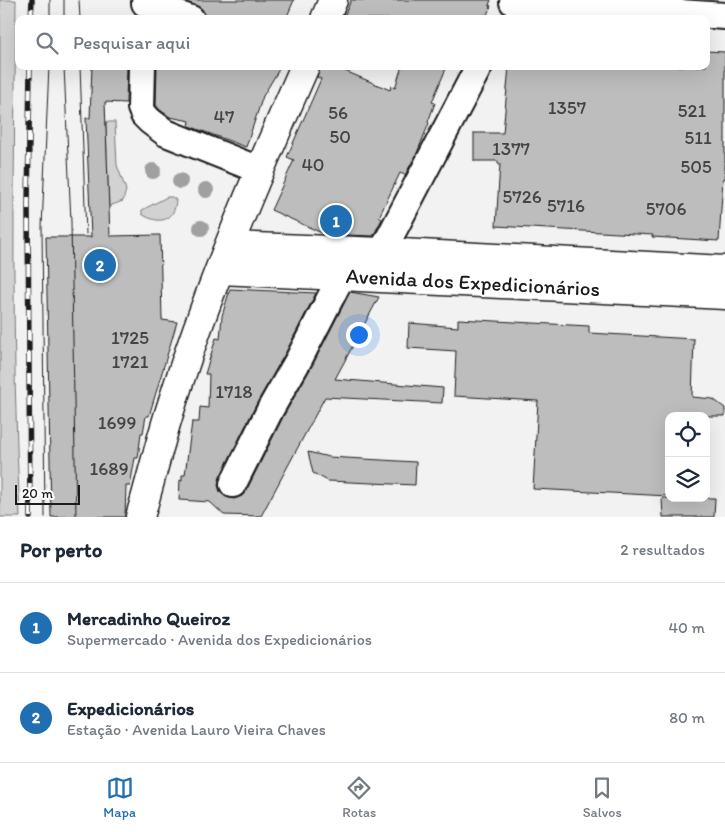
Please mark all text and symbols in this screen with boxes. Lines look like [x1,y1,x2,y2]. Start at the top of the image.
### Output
search box [15,15,710,70]
icon: search [33,29,61,57]
text: Pesquisar aqui [73,31,190,54]
house number: 1357 [548,96,586,119]
house number: 521 [678,99,707,122]
house number: 56 [328,101,348,124]
house number: 47 [214,105,234,128]
house number: 50 [329,125,351,148]
house number: 511 [684,126,712,149]
house number: 1377 [492,137,530,160]
house number: 40 [301,153,325,176]
house number: 505 [680,155,712,178]
house number: 5726 [502,185,542,208]
house number: 5716 [547,194,585,217]
house number: 5706 [645,197,687,220]
pin: 1 [320,202,352,240]
pin: 2 [84,246,116,284]
street label: Avenida dos Expedicionários [345,263,601,301]
your location [346,322,372,348]
house number: 1725 [111,326,149,349]
house number: 1721 [111,350,149,373]
house number: 1718 [215,380,253,403]
house number: 1699 [98,411,136,434]
map controls [665,412,710,502]
button: locate [665,412,710,457]
house number: 1689 [89,457,129,480]
button: layers [665,457,710,502]
scale bar [15,482,80,505]
text: 20 m [22,485,53,502]
text: Por perto [20,537,102,562]
text: 2 resultados [620,540,705,559]
text: Mercadinho Queiroz [67,607,230,630]
text: 1 [32,618,40,637]
text: 40 m [668,618,705,637]
text: Supermercado · Avenida dos Expedicionários [67,630,372,649]
text: Expedicionários [67,697,194,720]
text: 2 [32,708,40,727]
text: 80 m [669,708,705,727]
text: Estação · Avenida Lauro Vieira Chaves [67,720,326,739]
tab: Mapa [103,774,136,821]
tab: Rotas [342,774,376,821]
tab: Salvos [583,774,622,821]

